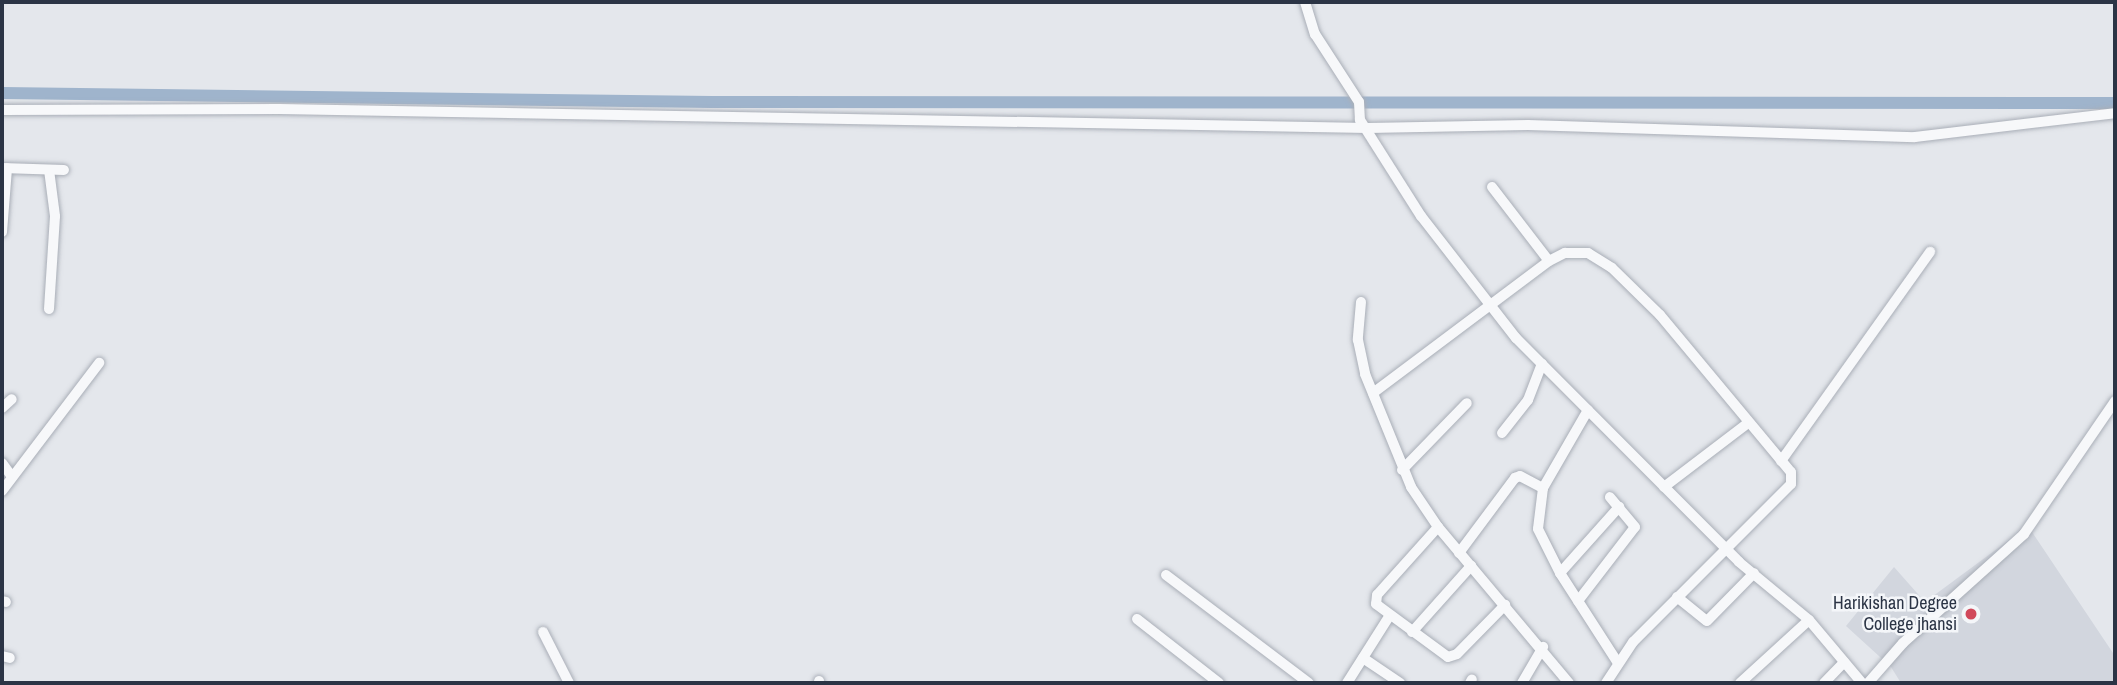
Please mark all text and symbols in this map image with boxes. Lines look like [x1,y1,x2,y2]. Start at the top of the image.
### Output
place label: Harikishan Degree College jhansi [1833,593,1957,636]
marker: Harikishan Degree College jhansi [1963,606,1979,622]

